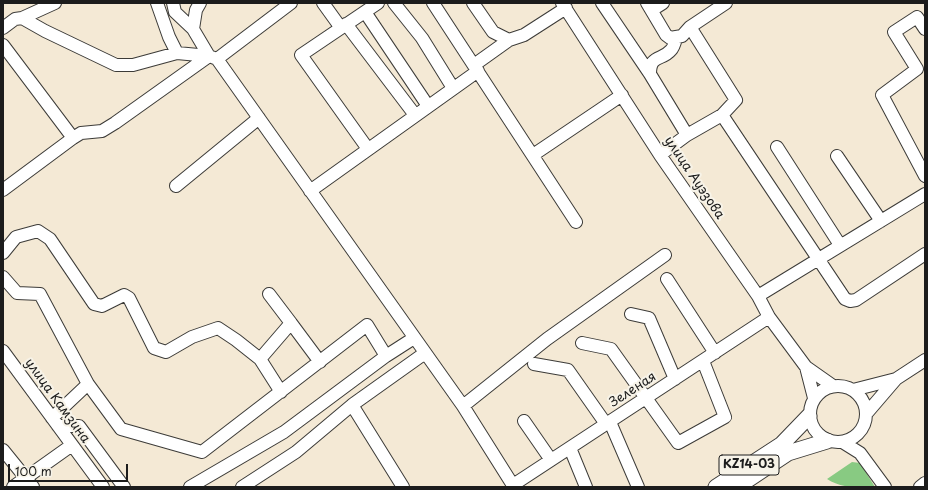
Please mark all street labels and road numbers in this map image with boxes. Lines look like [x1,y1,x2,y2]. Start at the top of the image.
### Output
street label: улица Ауэзова [661,134,727,222]
street label: улица Камзина [21,356,93,446]
street label: Зеленая [607,369,659,411]
road number: KZ14-03 [719,455,779,475]

